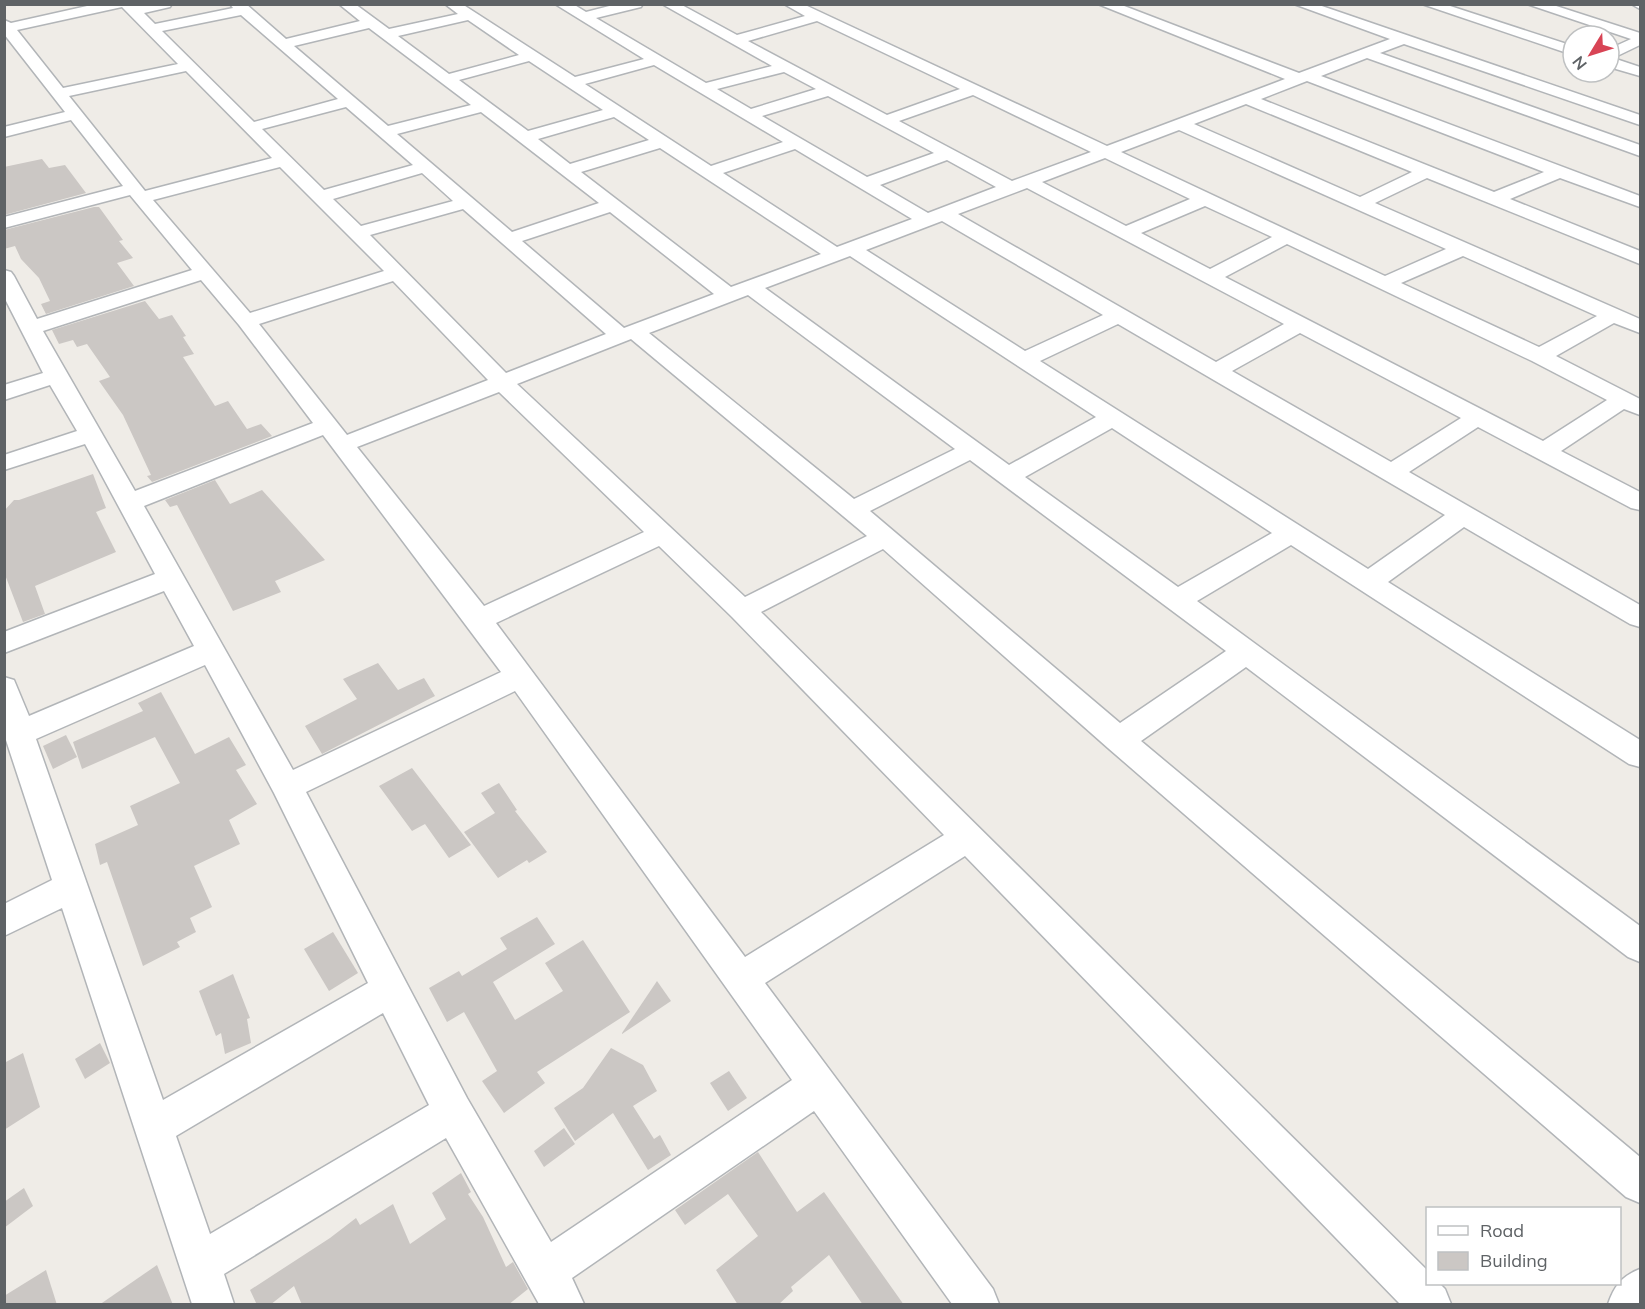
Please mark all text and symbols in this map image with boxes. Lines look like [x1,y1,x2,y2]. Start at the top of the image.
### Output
north arrow [1561,24,1621,84]
text: N [1568,52,1591,74]
legend [1426,1207,1621,1285]
text: Road [1480,1219,1524,1242]
text: Building [1480,1249,1548,1272]

